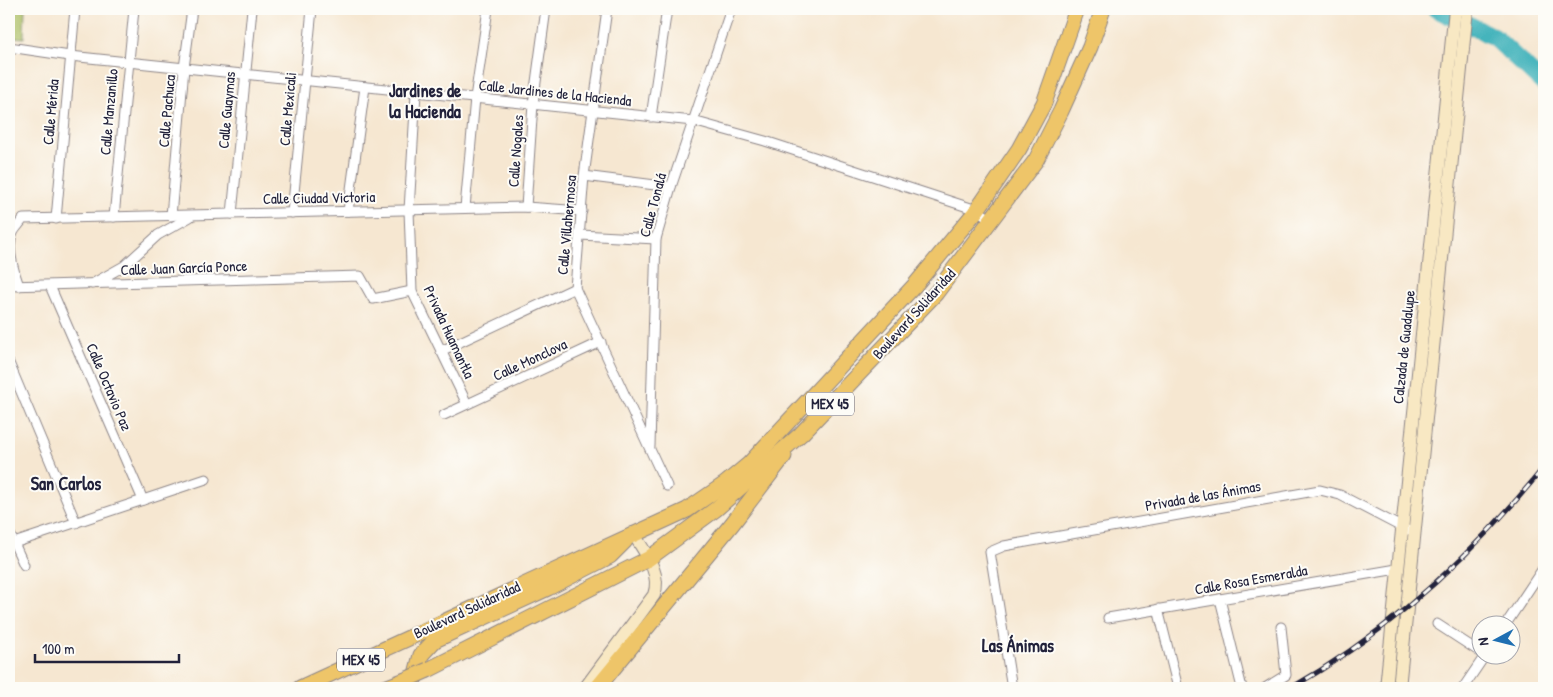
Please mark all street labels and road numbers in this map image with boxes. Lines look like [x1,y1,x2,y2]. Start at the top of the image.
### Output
street label: Calle Manzanillo [94,68,123,156]
street label: Calle Guaymas [213,70,240,149]
street label: Calle Mexicali [274,71,301,147]
street label: Calle Pachuca [153,74,180,148]
street label: Calle Jardines de la Hacienda [478,74,633,111]
street label: Calle Mérida [37,78,64,146]
street label: Calle Nogales [503,114,529,188]
street label: Calle Tonalá [634,170,671,239]
street label: Calle Villahermosa [552,174,581,276]
street label: Calle Ciudad Victoria [263,186,375,209]
street label: Calle Juan García Ponce [120,255,248,280]
street label: Boulevard Solidaridad [867,264,960,364]
street label: Privada Huamantla [419,282,480,382]
street label: Calzada de Guadalupe [1387,289,1420,405]
street label: Calle Monclova [489,333,570,386]
street label: Calle Octavio Paz [82,340,138,434]
road number: MEX 45 [806,392,854,416]
street label: Privada de las Ánimas [1143,475,1263,516]
street label: Calle Rosa Esmeralda [1193,559,1309,600]
street label: Boulevard Solidaridad [410,576,524,643]
road number: MEX 45 [337,648,385,672]

